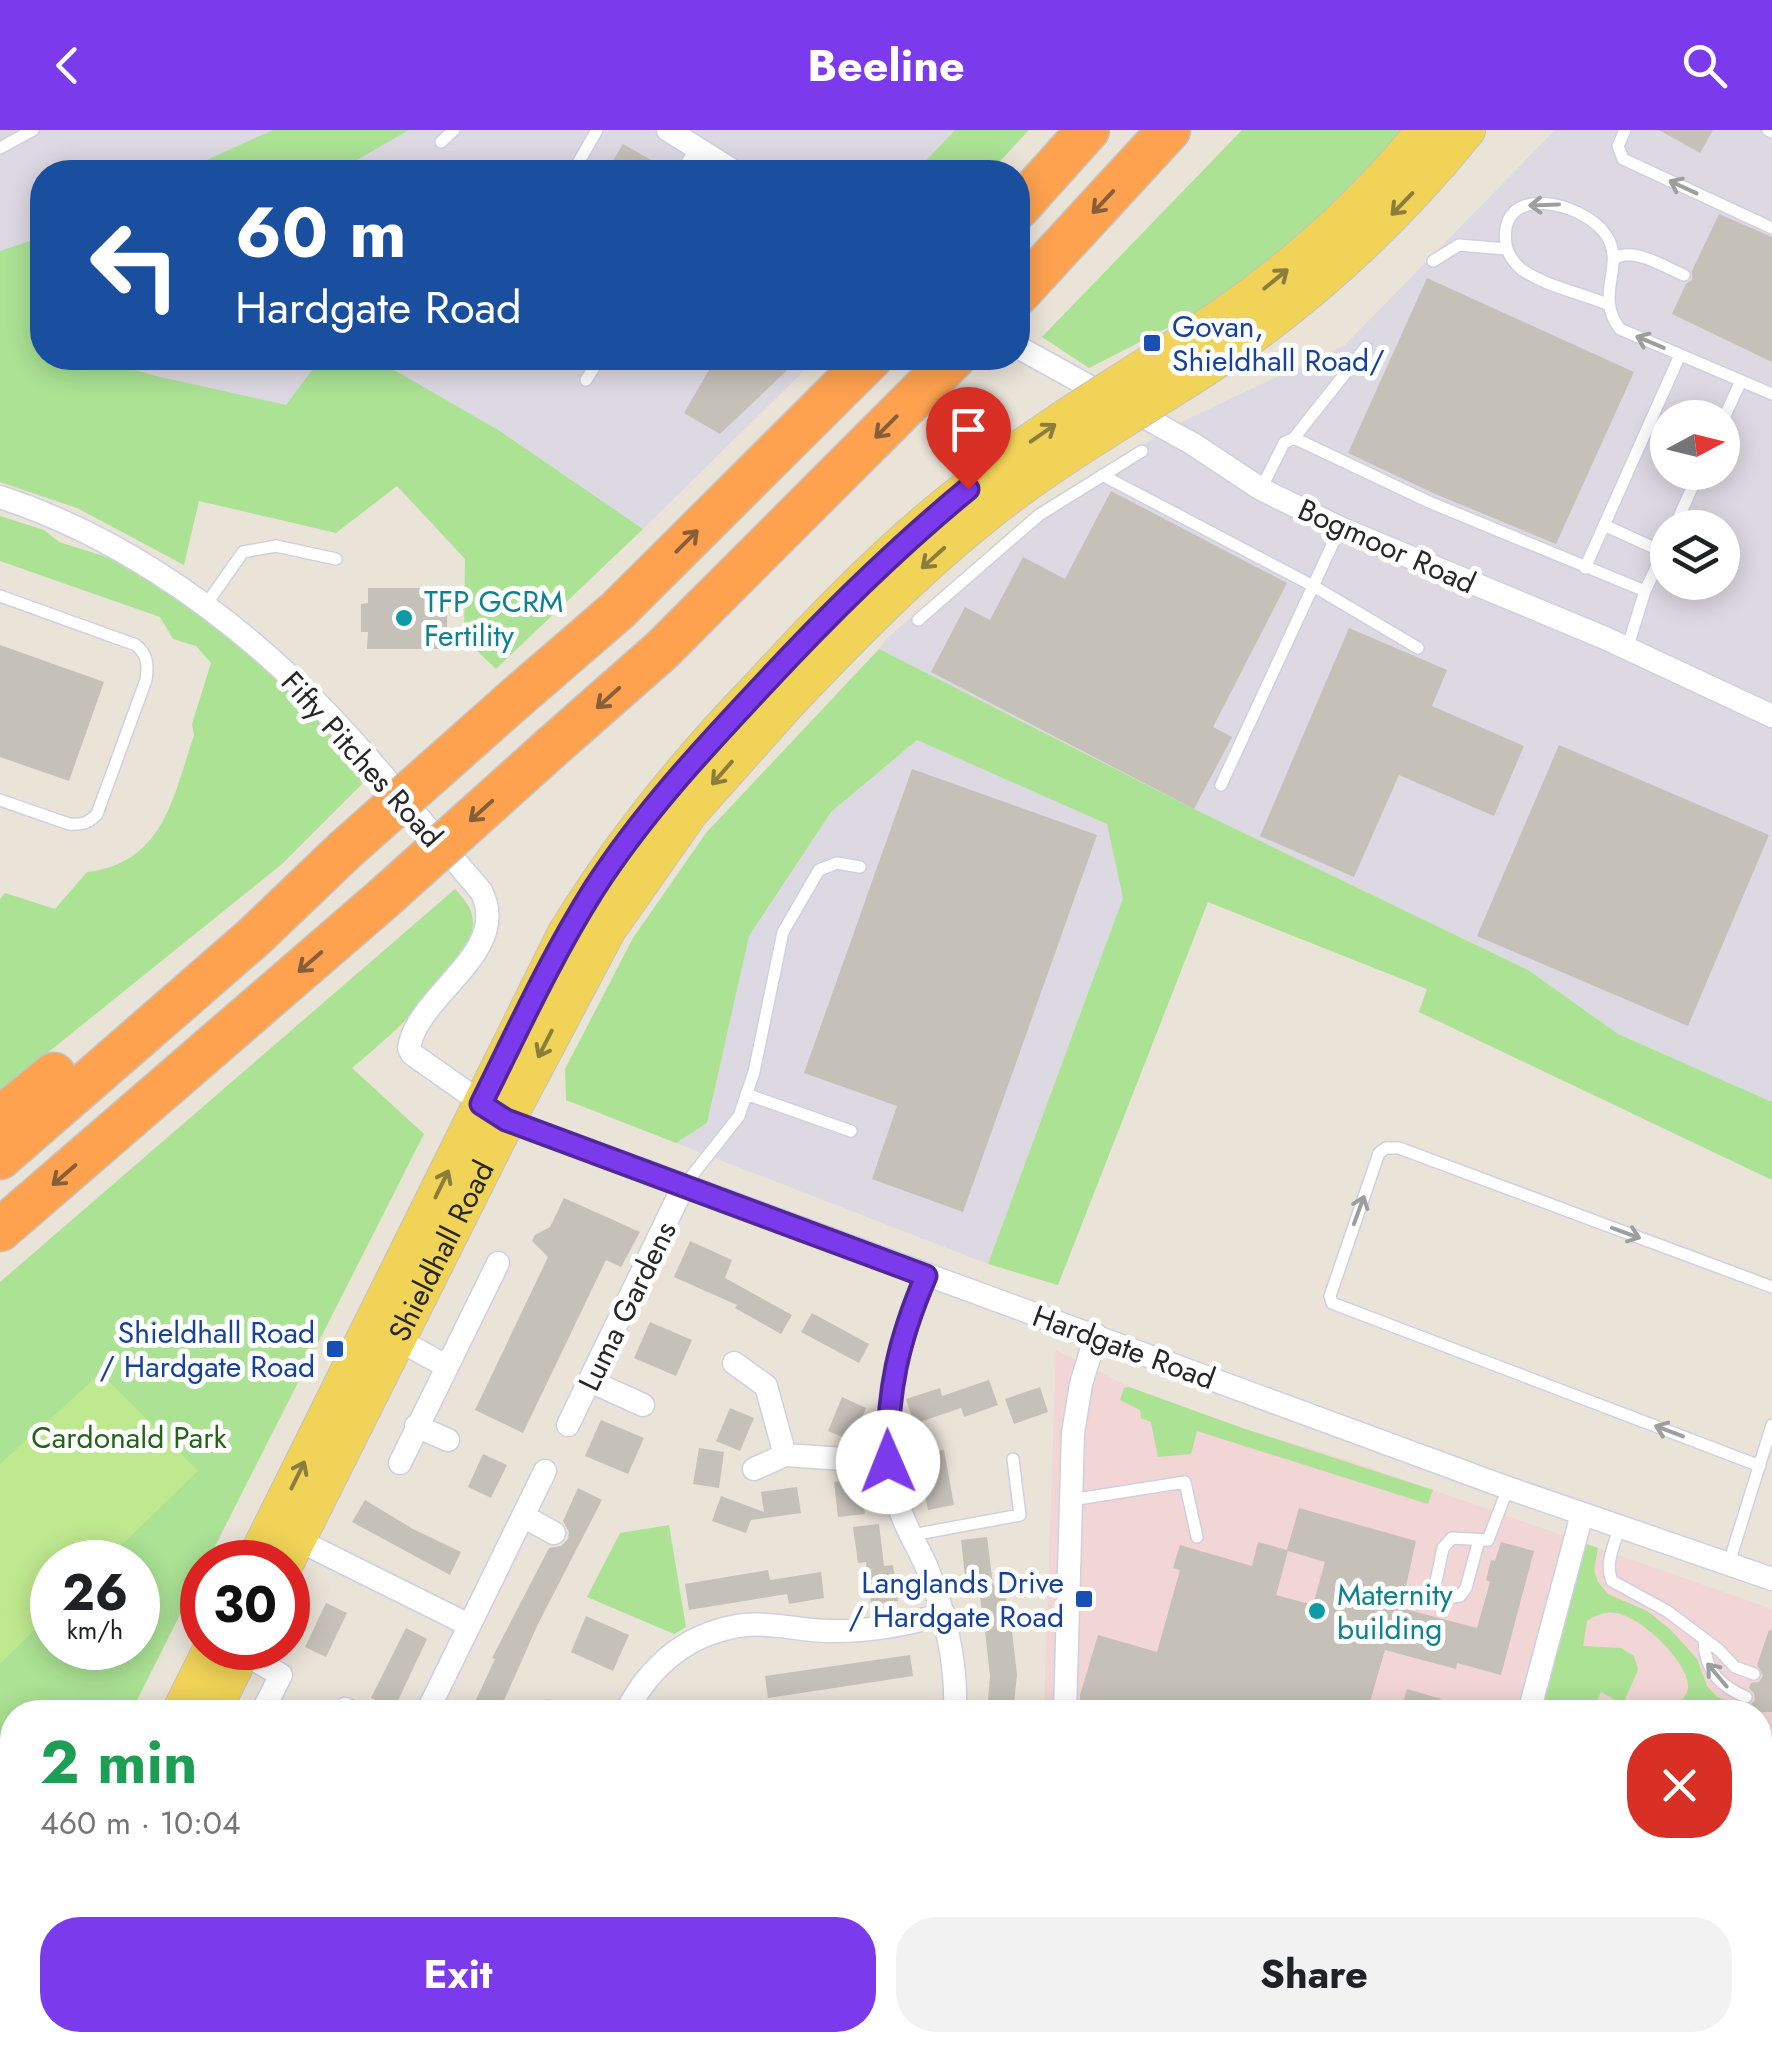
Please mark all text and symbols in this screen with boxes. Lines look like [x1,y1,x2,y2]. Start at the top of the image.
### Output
text: Beeline [807,33,965,98]
icon: back [40,38,95,93]
icon: search [1677,38,1732,93]
one-way arrow [1669,177,1699,195]
text: 60 m [235,182,407,283]
one-way arrow [1092,189,1115,214]
one-way arrow [1391,191,1415,215]
one-way arrow [1528,196,1561,215]
icon: left [70,200,200,330]
one-way arrow [1263,268,1289,290]
text: Hardgate Road [235,275,522,340]
place label: Govan, Shieldhall Road/ [1172,305,1385,382]
marker: Govan, Shieldhall Road/ [1141,332,1163,354]
one-way arrow [1635,332,1666,350]
pin [926,387,1011,490]
north arrow [1650,400,1740,490]
map controls [1650,400,1740,600]
icon: arrive [941,402,996,457]
one-way arrow [874,414,898,438]
one-way arrow [1029,423,1057,444]
street label: Bogmoor Road [1291,488,1483,604]
button: layers [1650,510,1740,600]
one-way arrow [675,529,699,553]
one-way arrow [921,546,946,569]
place label: TFP GCRM Fertility [424,580,563,657]
marker: TFP GCRM Fertility [393,607,415,629]
street label: Fifty Pitches Road [271,662,453,856]
one-way arrow [596,686,621,709]
one-way arrow [712,759,734,785]
one-way arrow [469,800,494,823]
one-way arrow [298,951,324,973]
one-way arrow [535,1028,554,1058]
street label: Shieldhall Road [377,1153,504,1349]
one-way arrow [52,1163,78,1185]
one-way arrow [433,1169,452,1199]
one-way arrow [1351,1195,1369,1227]
street label: Luma Gardens [567,1214,687,1398]
one-way arrow [1611,1225,1641,1243]
street label: Hardgate Road [1027,1294,1221,1400]
place label: Shieldhall Road / Hardgate Road [99,1311,315,1388]
marker: Shieldhall Road / Hardgate Road [324,1338,346,1360]
position arrow [836,1410,940,1514]
park label: Cardonald Park [31,1416,227,1459]
one-way arrow [1655,1421,1685,1439]
one-way arrow [289,1461,308,1490]
speed limit sign: 30 [180,1540,310,1670]
text: 26 [62,1556,128,1629]
place label: Langlands Drive / Hardgate Road [848,1561,1064,1638]
place label: Maternity building [1337,1573,1453,1650]
marker: Langlands Drive / Hardgate Road [1073,1588,1095,1610]
marker: Maternity building [1306,1600,1328,1622]
text: km/h [67,1612,123,1648]
one-way arrow [1706,1663,1729,1688]
text: 2 min [40,1719,198,1806]
button: close [1627,1733,1732,1838]
text: 460 m · 10:04 [40,1800,241,1846]
button: Exit [40,1917,876,2032]
button: Share [896,1917,1732,2032]

